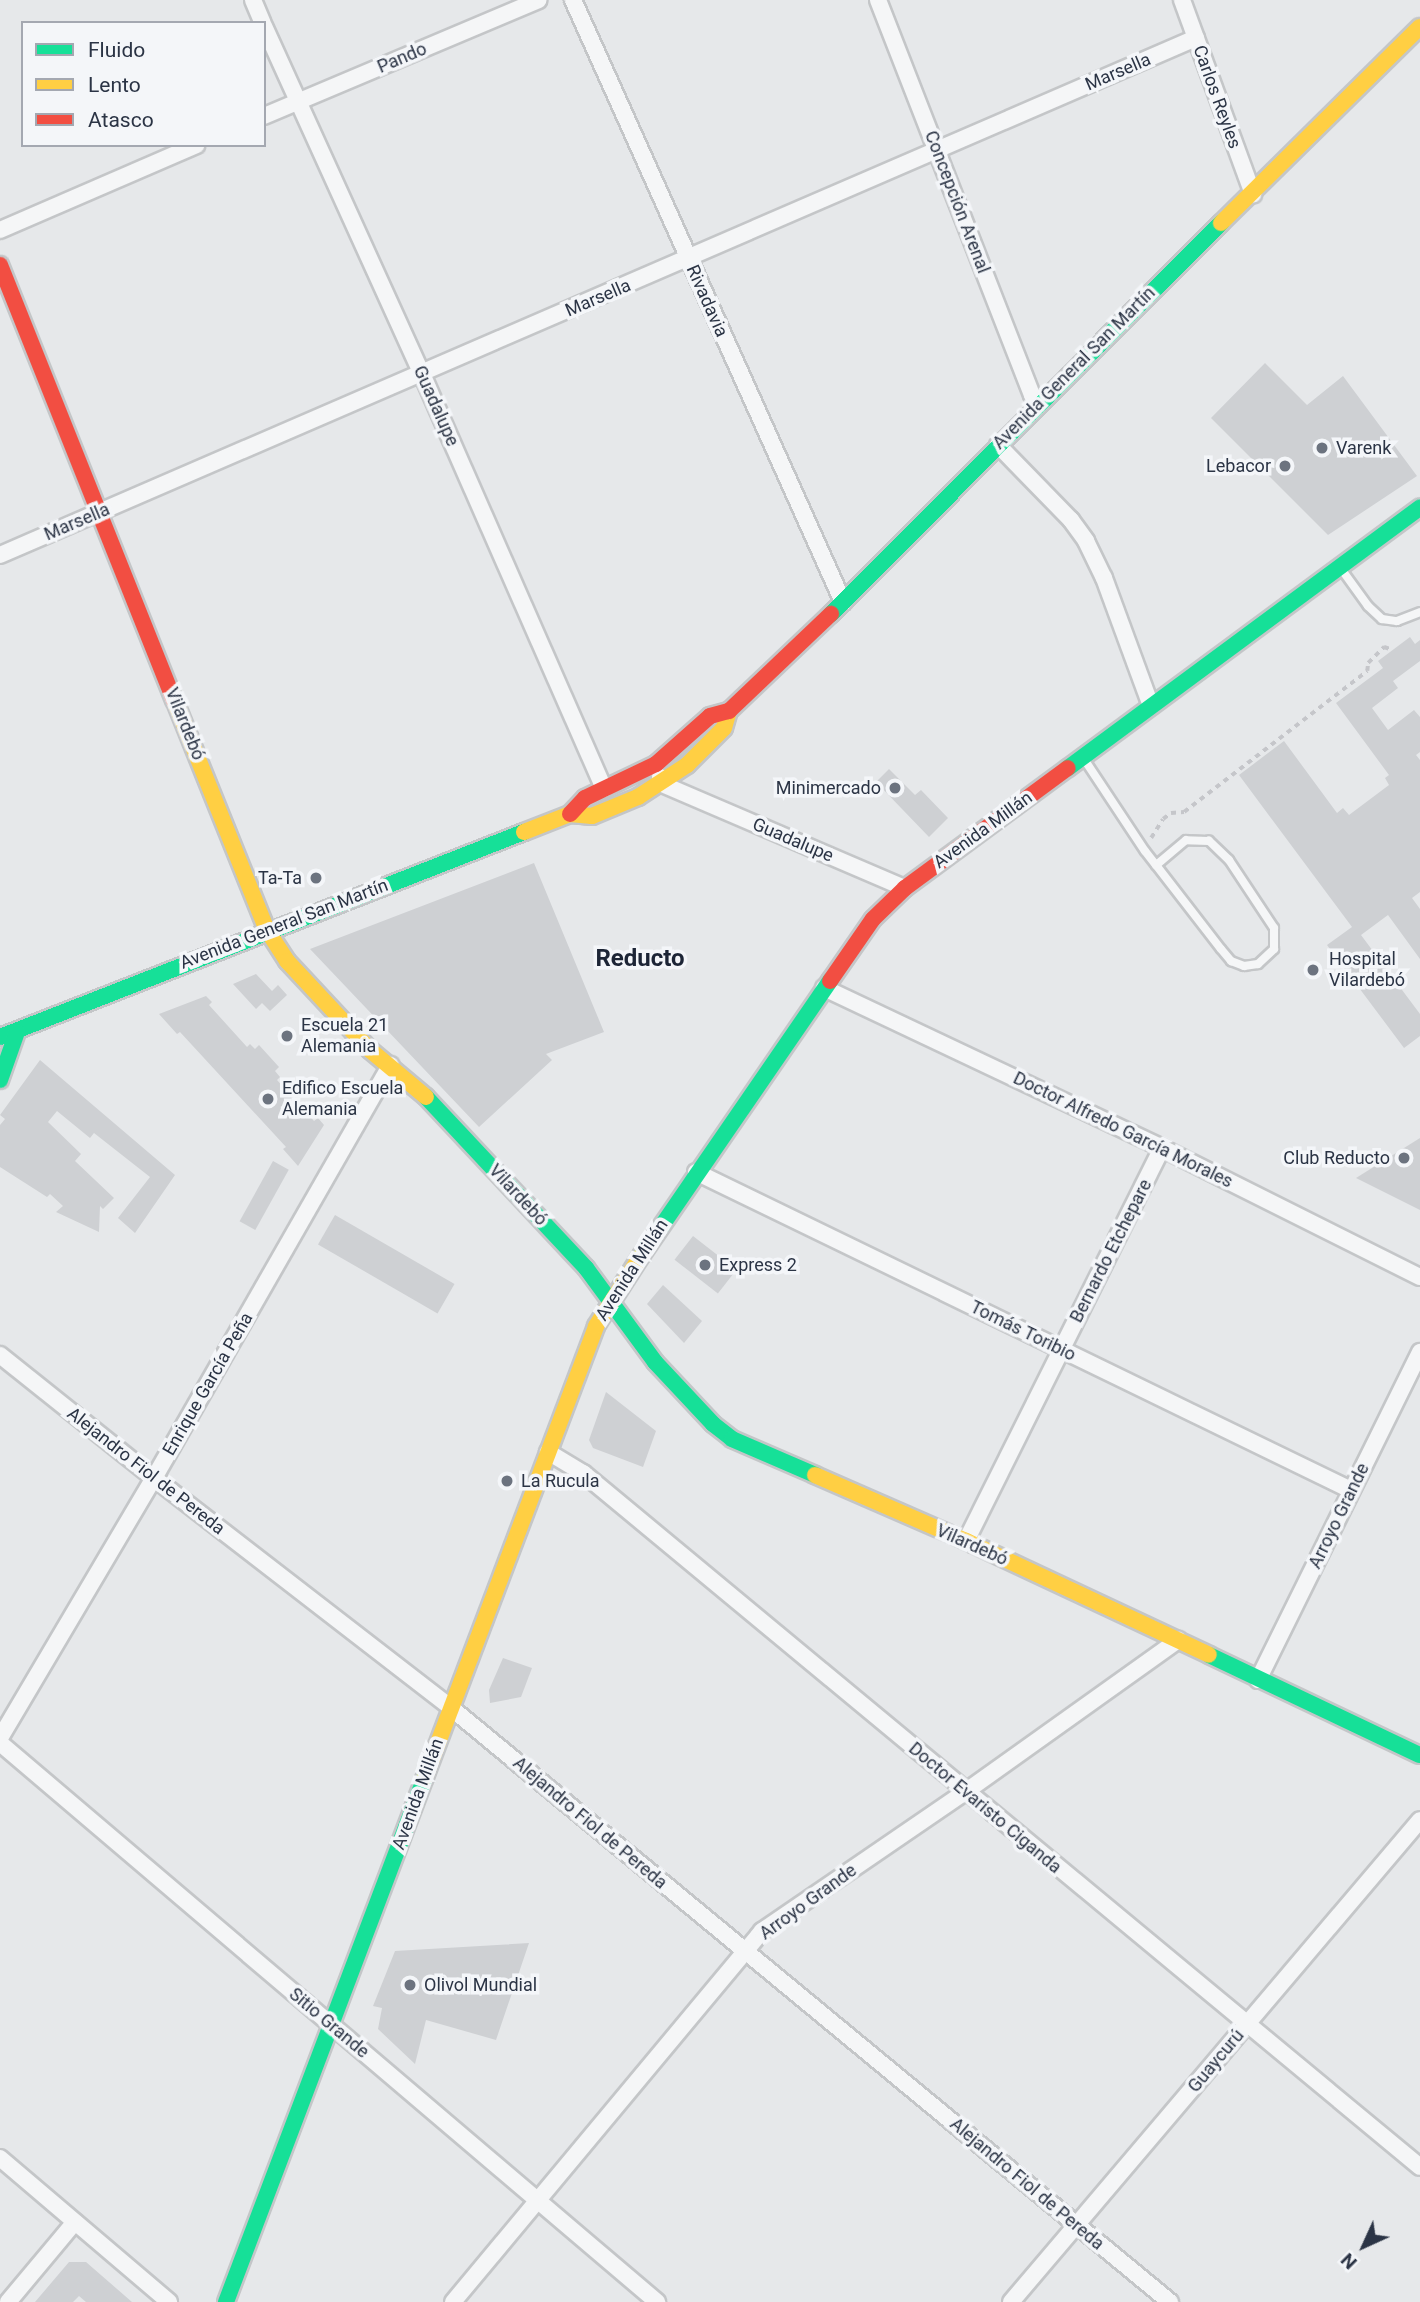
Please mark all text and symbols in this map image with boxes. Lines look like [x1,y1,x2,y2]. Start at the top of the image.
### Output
legend [21,21,266,147]
text: Fluido [88,38,145,62]
street label: Pando [374,38,430,78]
street label: Carlos Reyles [1188,42,1246,152]
street label: Marsella [1082,49,1154,95]
text: Lento [88,73,141,97]
text: Atasco [88,108,154,132]
street label: Concepción Arenal [920,128,994,276]
street label: Rivadavia [682,262,732,340]
street label: Marsella [562,275,634,321]
street label: Avenida General San Martín [988,282,1160,454]
street label: Guadalupe [409,362,463,450]
place label: Varenk [1336,437,1391,459]
marker: Varenk [1314,440,1330,456]
place label: Lebacor [1206,455,1271,477]
marker: Lebacor [1277,458,1293,474]
street label: Marsella [41,499,113,545]
street label: Vilardebó [161,685,209,763]
place label: Minimercado [776,777,881,799]
marker: Minimercado [887,780,903,796]
street label: Avenida Millán [929,787,1037,873]
street label: Guadalupe [749,813,837,867]
place label: Ta-Ta [258,867,302,889]
marker: Ta-Ta [308,870,324,886]
street label: Avenida General San Martín [177,874,391,974]
district label: Reducto [595,945,685,973]
place label: Hospital Vilardebó [1329,949,1405,992]
marker: Hospital Vilardebó [1303,960,1323,980]
place label: Escuela 21 Alemania [301,1015,388,1058]
marker: Escuela 21 Alemania [279,1028,295,1044]
street label: Doctor Alfredo García Morales [1010,1067,1236,1193]
place label: Edifico Escuela Alemania [282,1078,403,1120]
marker: Edifico Escuela Alemania [260,1091,276,1107]
place label: Club Reducto [1283,1147,1390,1169]
marker: Club Reducto [1396,1150,1412,1166]
street label: Vilardebó [484,1160,552,1230]
street label: Bernardo Etchepare [1066,1176,1156,1326]
street label: Avenida Millán [591,1215,673,1325]
place label: Express 2 [719,1254,797,1276]
marker: Express 2 [697,1257,713,1273]
street label: Tomás Toribio [967,1296,1079,1366]
street label: Enrique García Peña [158,1309,258,1459]
street label: Alejandro Fiol de Pereda [63,1403,229,1539]
street label: Arroyo Grande [1304,1460,1374,1572]
place label: La Rucula [521,1470,599,1492]
marker: La Rucula [499,1473,515,1489]
street label: Vilardebó [933,1520,1011,1570]
street label: Avenida Millán [388,1735,448,1853]
street label: Doctor Evaristo Ciganda [904,1738,1066,1878]
street label: Alejandro Fiol de Pereda [509,1752,671,1894]
street label: Arroyo Grande [755,1860,861,1944]
place label: Olivol Mundial [424,1974,537,1996]
marker: Olivol Mundial [402,1977,418,1993]
street label: Sitio Grande [285,1983,373,2063]
street label: Guaycurú [1183,2025,1249,2097]
street label: Alejandro Fiol de Pereda [946,2113,1108,2255]
north arrow [1329,2211,1399,2281]
text: N [1336,2248,1362,2274]

